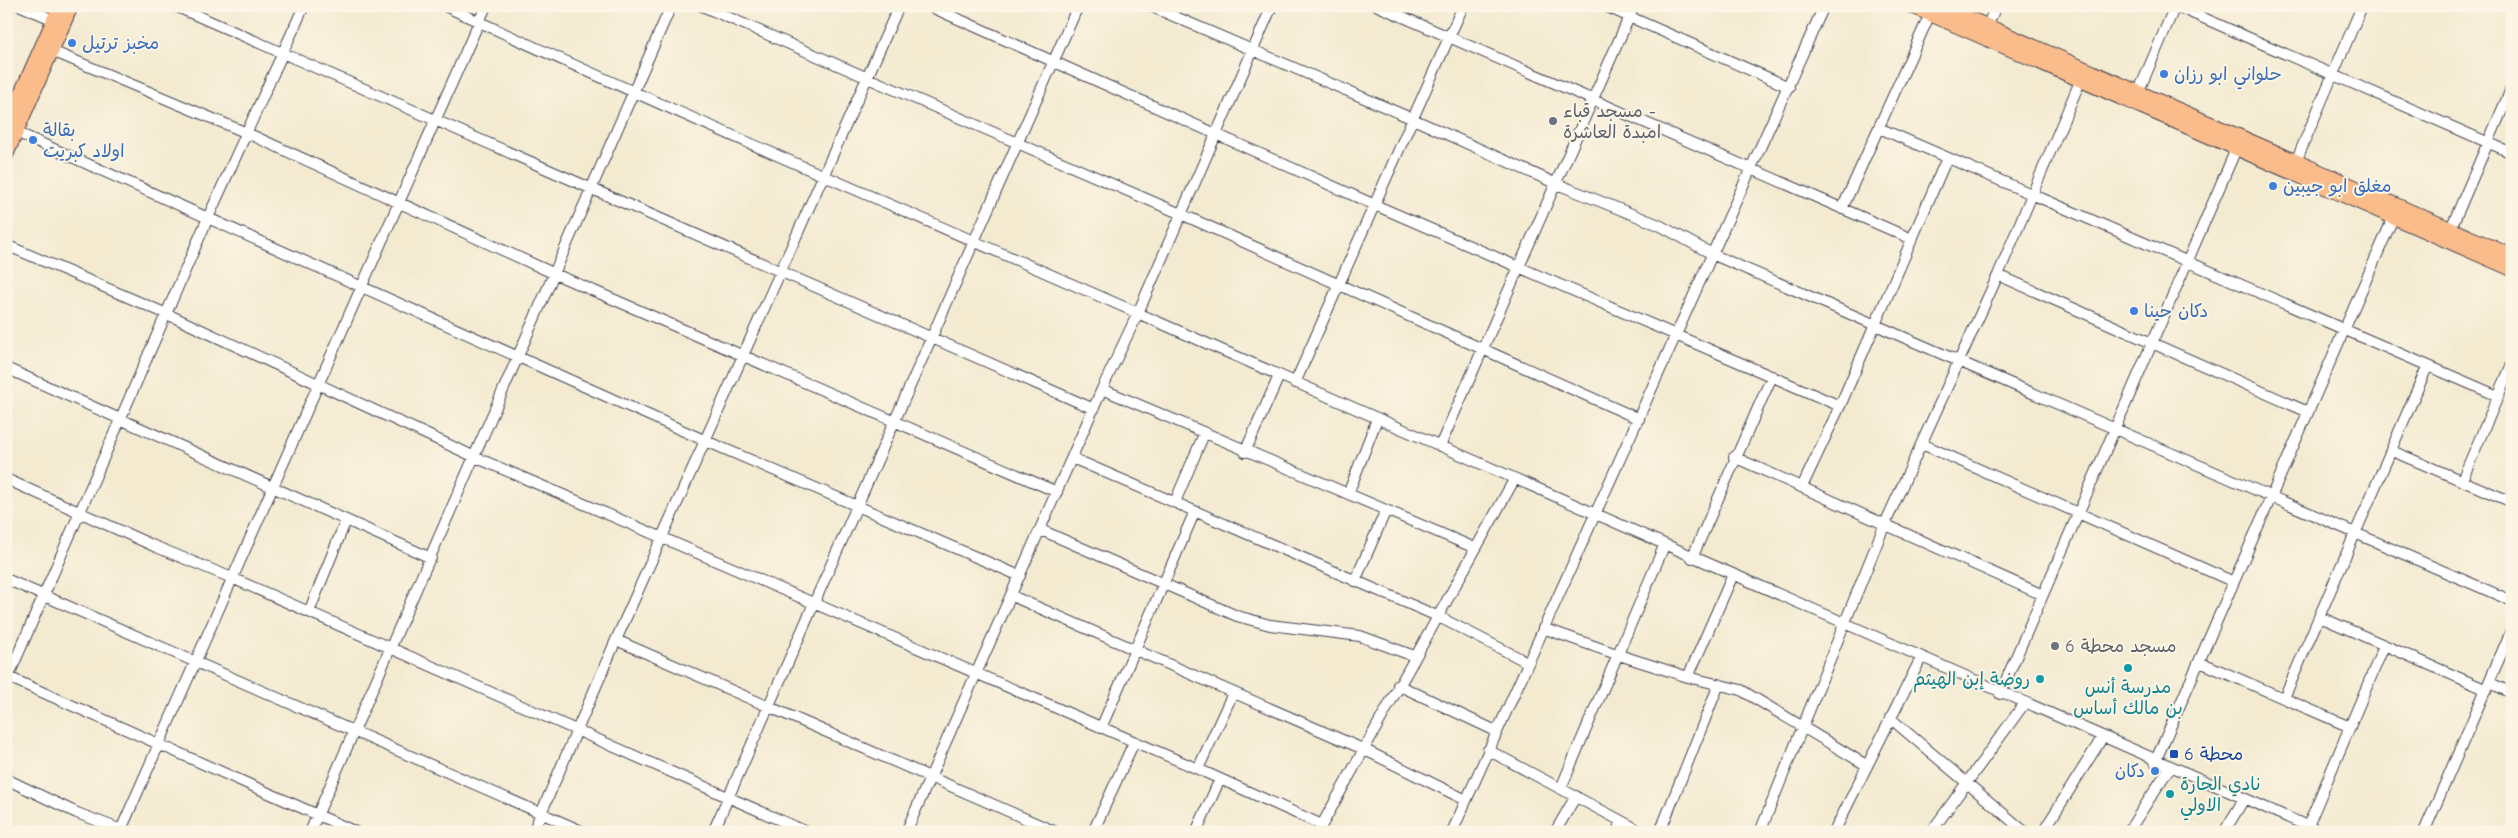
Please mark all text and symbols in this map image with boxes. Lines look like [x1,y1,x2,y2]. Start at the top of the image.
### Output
place label: مخبز ترتيل [82,33,159,54]
marker: مخبز ترتيل [66,37,78,49]
place label: حلواني ابو رزان [2174,64,2282,90]
marker: حلواني ابو رزان [2158,68,2170,80]
place label: مسجد قباء - امبدة العاشرة [1563,101,1661,143]
marker: مسجد قباء - امبدة العاشرة [1547,115,1559,127]
place label: بقالة اولاد كبريت [43,120,125,162]
marker: بقالة اولاد كبريت [27,134,39,146]
place label: مغلق ابو جيبين [2283,176,2392,197]
marker: مغلق ابو جيبين [2267,180,2279,192]
place label: دكان حينا [2144,301,2208,322]
marker: دكان حينا [2128,305,2140,317]
place label: مسجد محطة 6 [2065,636,2177,657]
marker: مسجد محطة 6 [2049,640,2061,652]
marker: مدرسة أنس بن مالك أساس [2122,662,2134,674]
place label: روضة إبن الهيثم [1913,669,2030,693]
marker: روضة إبن الهيثم [2034,673,2046,685]
place label: مدرسة أنس بن مالك أساس [2073,677,2183,719]
place label: محطة 6 [2184,744,2243,765]
marker: محطة 6 [2168,748,2180,760]
place label: دكان [2115,761,2145,782]
marker: دكان [2149,765,2161,777]
place label: نادي الحارة الاولي [2180,774,2260,821]
marker: نادي الحارة الاولي [2164,788,2176,800]

